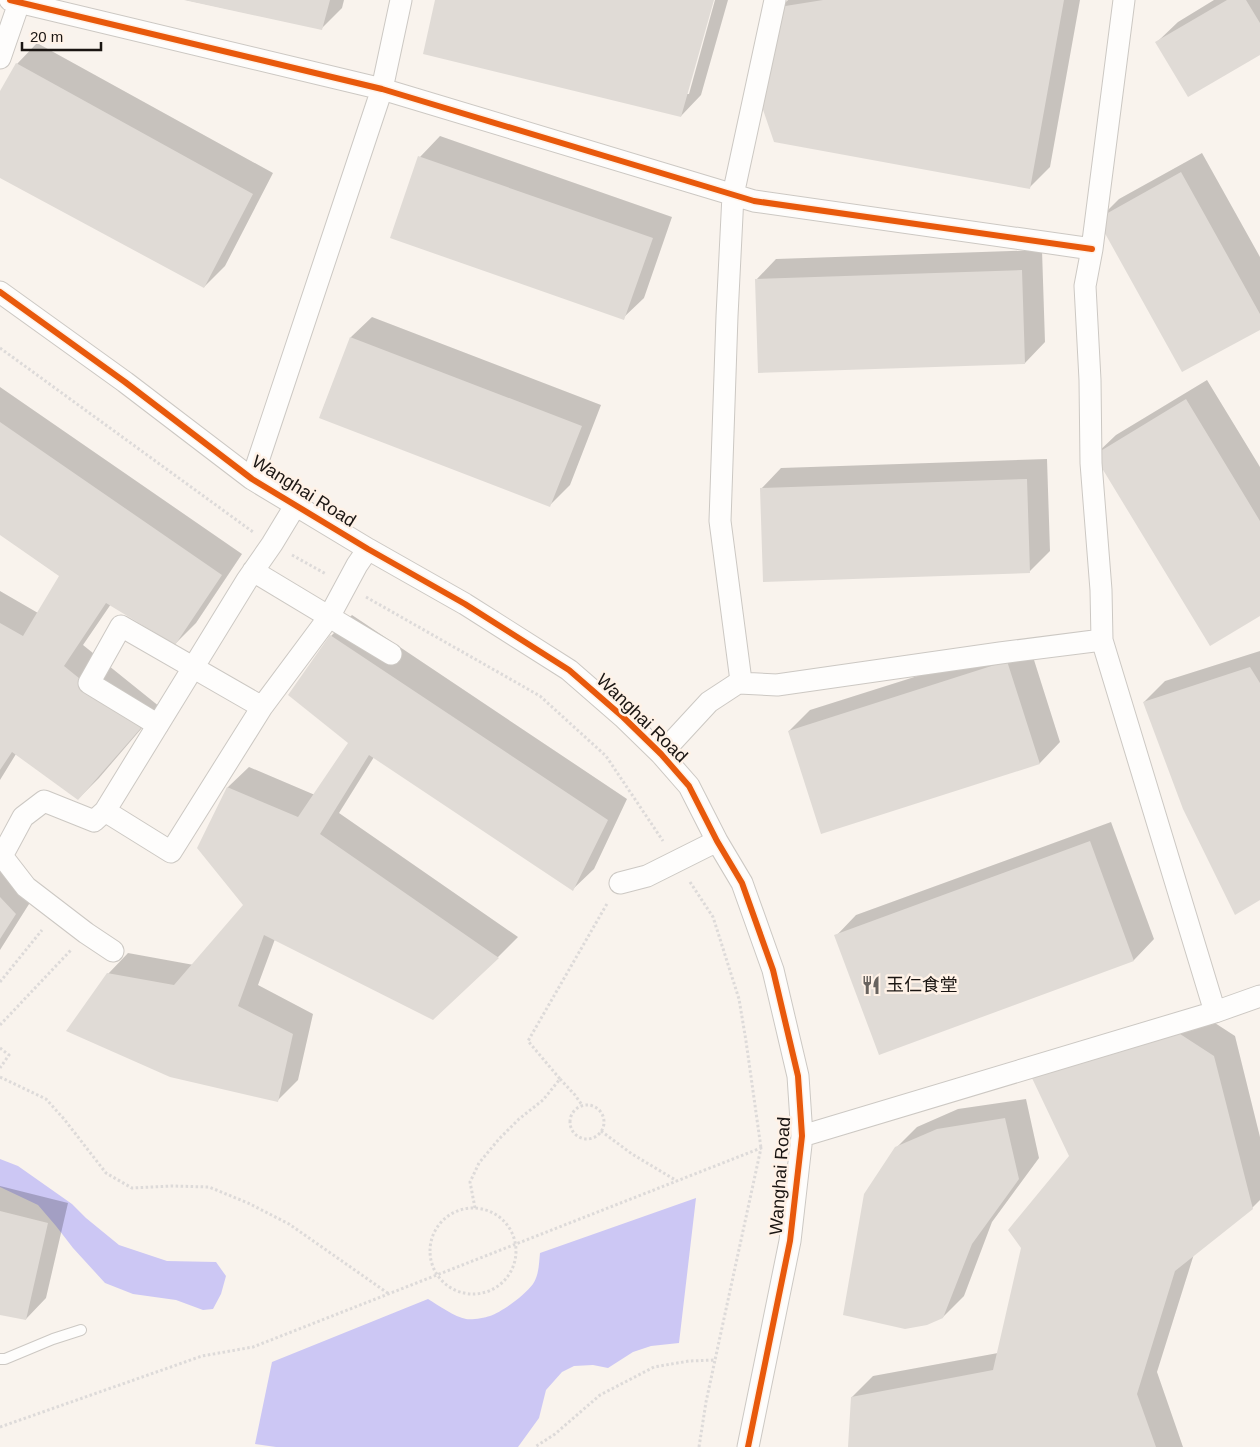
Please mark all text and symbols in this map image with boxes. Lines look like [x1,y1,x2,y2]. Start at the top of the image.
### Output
scale bar [22,20,101,52]
text: 20 m [30,28,63,45]
street label: Wanghai Road [248,451,360,531]
street label: Wanghai Road [592,670,692,766]
restaurant icon: 玉仁食堂 [860,974,882,996]
place label: 玉仁食堂 [886,975,958,995]
street label: Wanghai Road [766,1116,794,1236]

